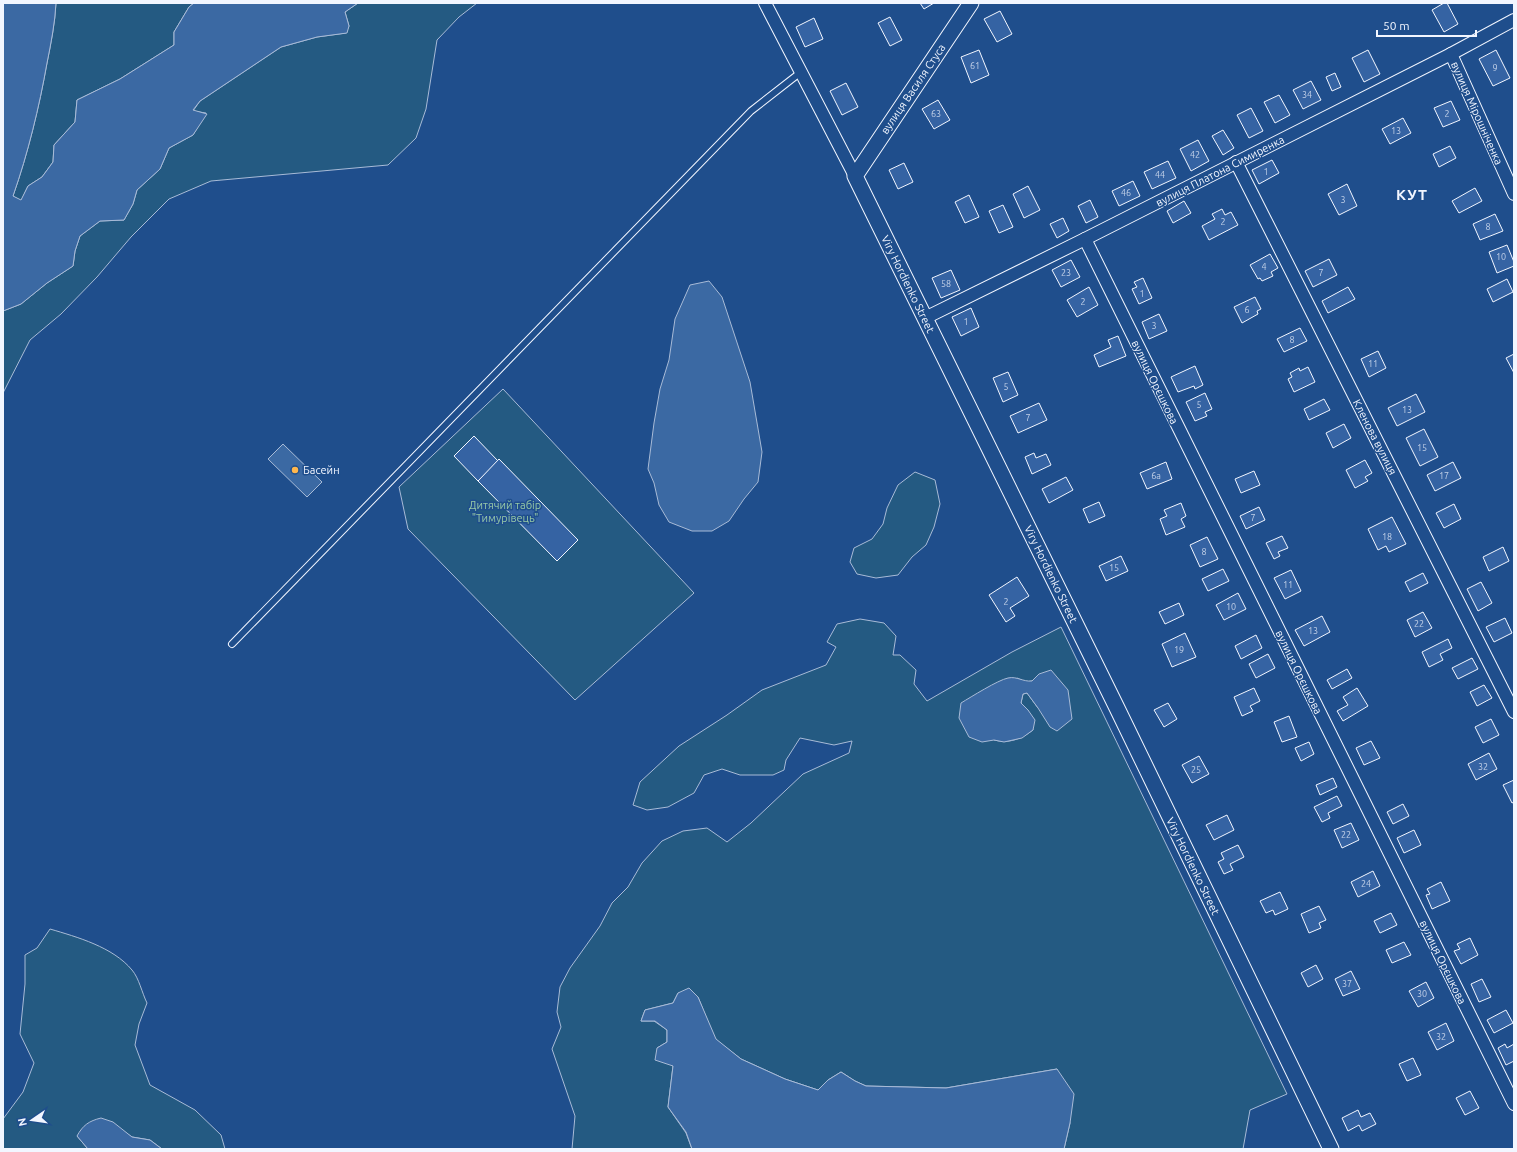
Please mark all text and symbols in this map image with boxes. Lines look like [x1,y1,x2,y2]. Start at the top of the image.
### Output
scale bar [1377,12,1476,38]
text: 50 m [1383,19,1410,32]
street label: вулиця Василя Стуса [878,42,948,136]
street label: вулиця Мірошніченка [1449,60,1505,166]
house number: 61 [970,61,980,71]
house number: 9 [1492,63,1498,73]
house number: 34 [1302,90,1312,100]
house number: 63 [931,109,941,119]
house number: 2 [1444,109,1450,119]
house number: 13 [1391,126,1401,136]
street label: вулиця Платона Симиренка [1154,133,1286,209]
house number: 42 [1190,150,1200,160]
house number: 1 [1263,167,1269,177]
house number: 44 [1155,170,1165,180]
district label: КУТ [1396,186,1428,203]
house number: 46 [1121,188,1131,198]
house number: 3 [1340,195,1346,205]
house number: 2 [1220,217,1226,227]
house number: 8 [1485,222,1491,232]
street label: Viry Hordienko Street [879,233,937,335]
house number: 10 [1496,252,1506,262]
house number: 4 [1261,262,1267,272]
house number: 23 [1061,268,1071,278]
house number: 7 [1318,268,1324,278]
house number: 58 [941,279,951,289]
house number: 1 [1139,289,1145,299]
house number: 2 [1080,297,1086,307]
house number: 6 [1244,305,1250,315]
house number: 1 [963,317,969,327]
house number: 3 [1151,321,1157,331]
house number: 8 [1289,335,1295,345]
street label: вулиця Орєшкова [1129,338,1181,426]
house number: 11 [1368,359,1378,369]
house number: 5 [1003,382,1009,392]
street label: Кленова вулиця [1351,397,1399,477]
house number: 5 [1196,400,1202,410]
house number: 13 [1402,405,1412,415]
house number: 7 [1025,413,1031,423]
house number: 15 [1417,443,1427,453]
place label: Басейн [303,464,340,476]
marker: Басейн [290,465,300,475]
house number: 6а [1151,471,1161,481]
house number: 17 [1439,471,1449,481]
park label: Дитячий табір "Тимурівець" [469,499,541,524]
house number: 7 [1250,513,1256,523]
street label: Viry Hordienko Street [1022,523,1080,625]
house number: 18 [1382,532,1392,542]
house number: 8 [1201,547,1207,557]
house number: 15 [1109,563,1119,573]
house number: 11 [1283,580,1293,590]
house number: 2 [1003,597,1009,607]
house number: 10 [1226,602,1236,612]
house number: 22 [1414,619,1424,629]
house number: 13 [1308,626,1318,636]
street label: вулиця Орєшкова [1273,628,1325,716]
house number: 19 [1174,645,1184,655]
house number: 32 [1478,762,1488,772]
house number: 25 [1191,765,1201,775]
street label: Viry Hordienko Street [1164,815,1222,917]
house number: 22 [1341,830,1351,840]
house number: 24 [1361,879,1371,889]
street label: вулиця Орєшкова [1417,918,1469,1006]
house number: 37 [1342,979,1352,989]
house number: 30 [1417,989,1427,999]
house number: 32 [1436,1032,1446,1042]
north arrow [12,1100,52,1140]
text: N [15,1117,29,1128]

